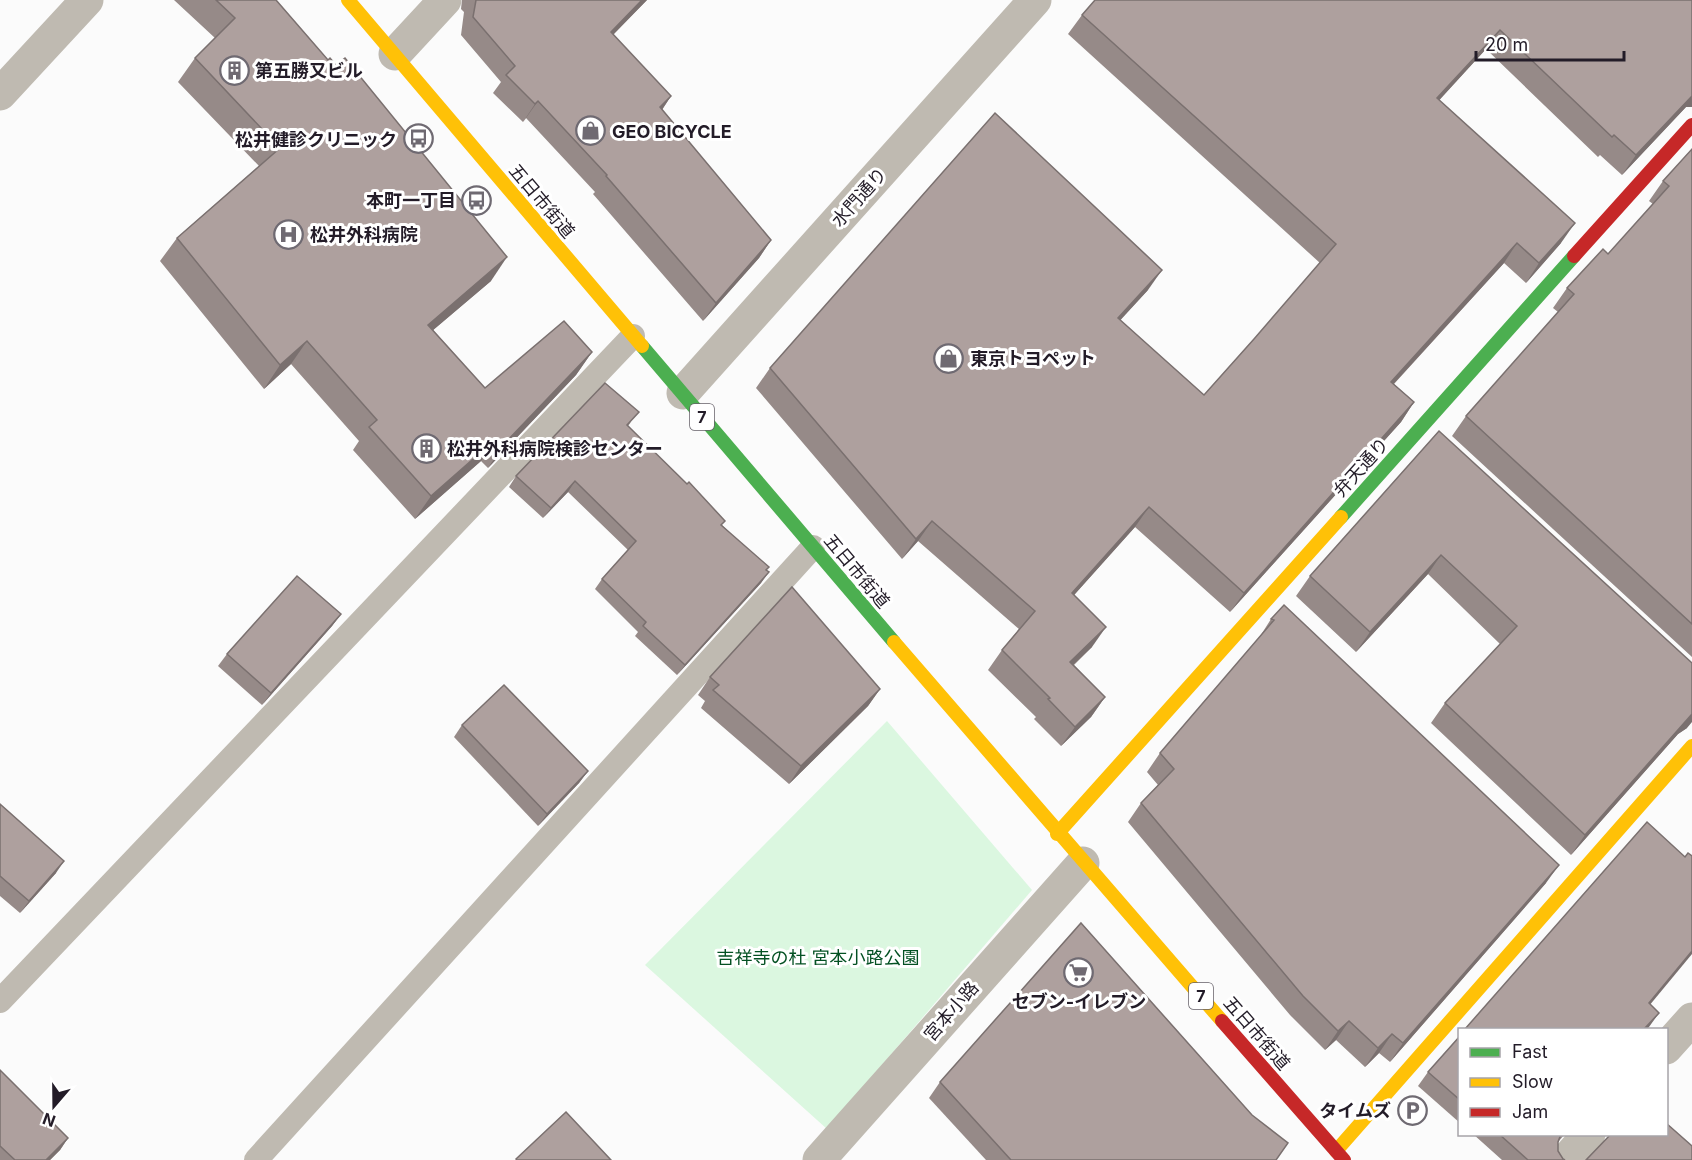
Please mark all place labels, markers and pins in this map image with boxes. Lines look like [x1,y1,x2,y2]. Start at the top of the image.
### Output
building icon: 第五勝又ビル [218,54,250,86]
place label: 第五勝又ビル [255,60,363,81]
shop icon: GEO BICYCLE [575,115,607,147]
place label: GEO BICYCLE [612,121,732,142]
bus stop icon: 松井健診クリニック [402,123,434,155]
place label: 松井健診クリニック [235,129,397,150]
bus stop icon: 本町一丁目 [461,184,493,216]
place label: 本町一丁目 [366,190,456,211]
hospital icon: 松井外科病院 [273,218,305,250]
place label: 松井外科病院 [310,224,418,245]
shop icon: 東京トヨペット [933,342,965,374]
place label: 東京トヨペット [970,348,1096,369]
building icon: 松井外科病院検診センター [410,432,442,464]
place label: 松井外科病院検診センター [447,438,663,459]
supermarket icon: セブン-イレブン [1063,956,1095,988]
place label: セブン-イレブン [1012,991,1146,1012]
parking icon: タイムズ [1396,1094,1428,1126]
place label: タイムズ [1319,1100,1391,1121]

